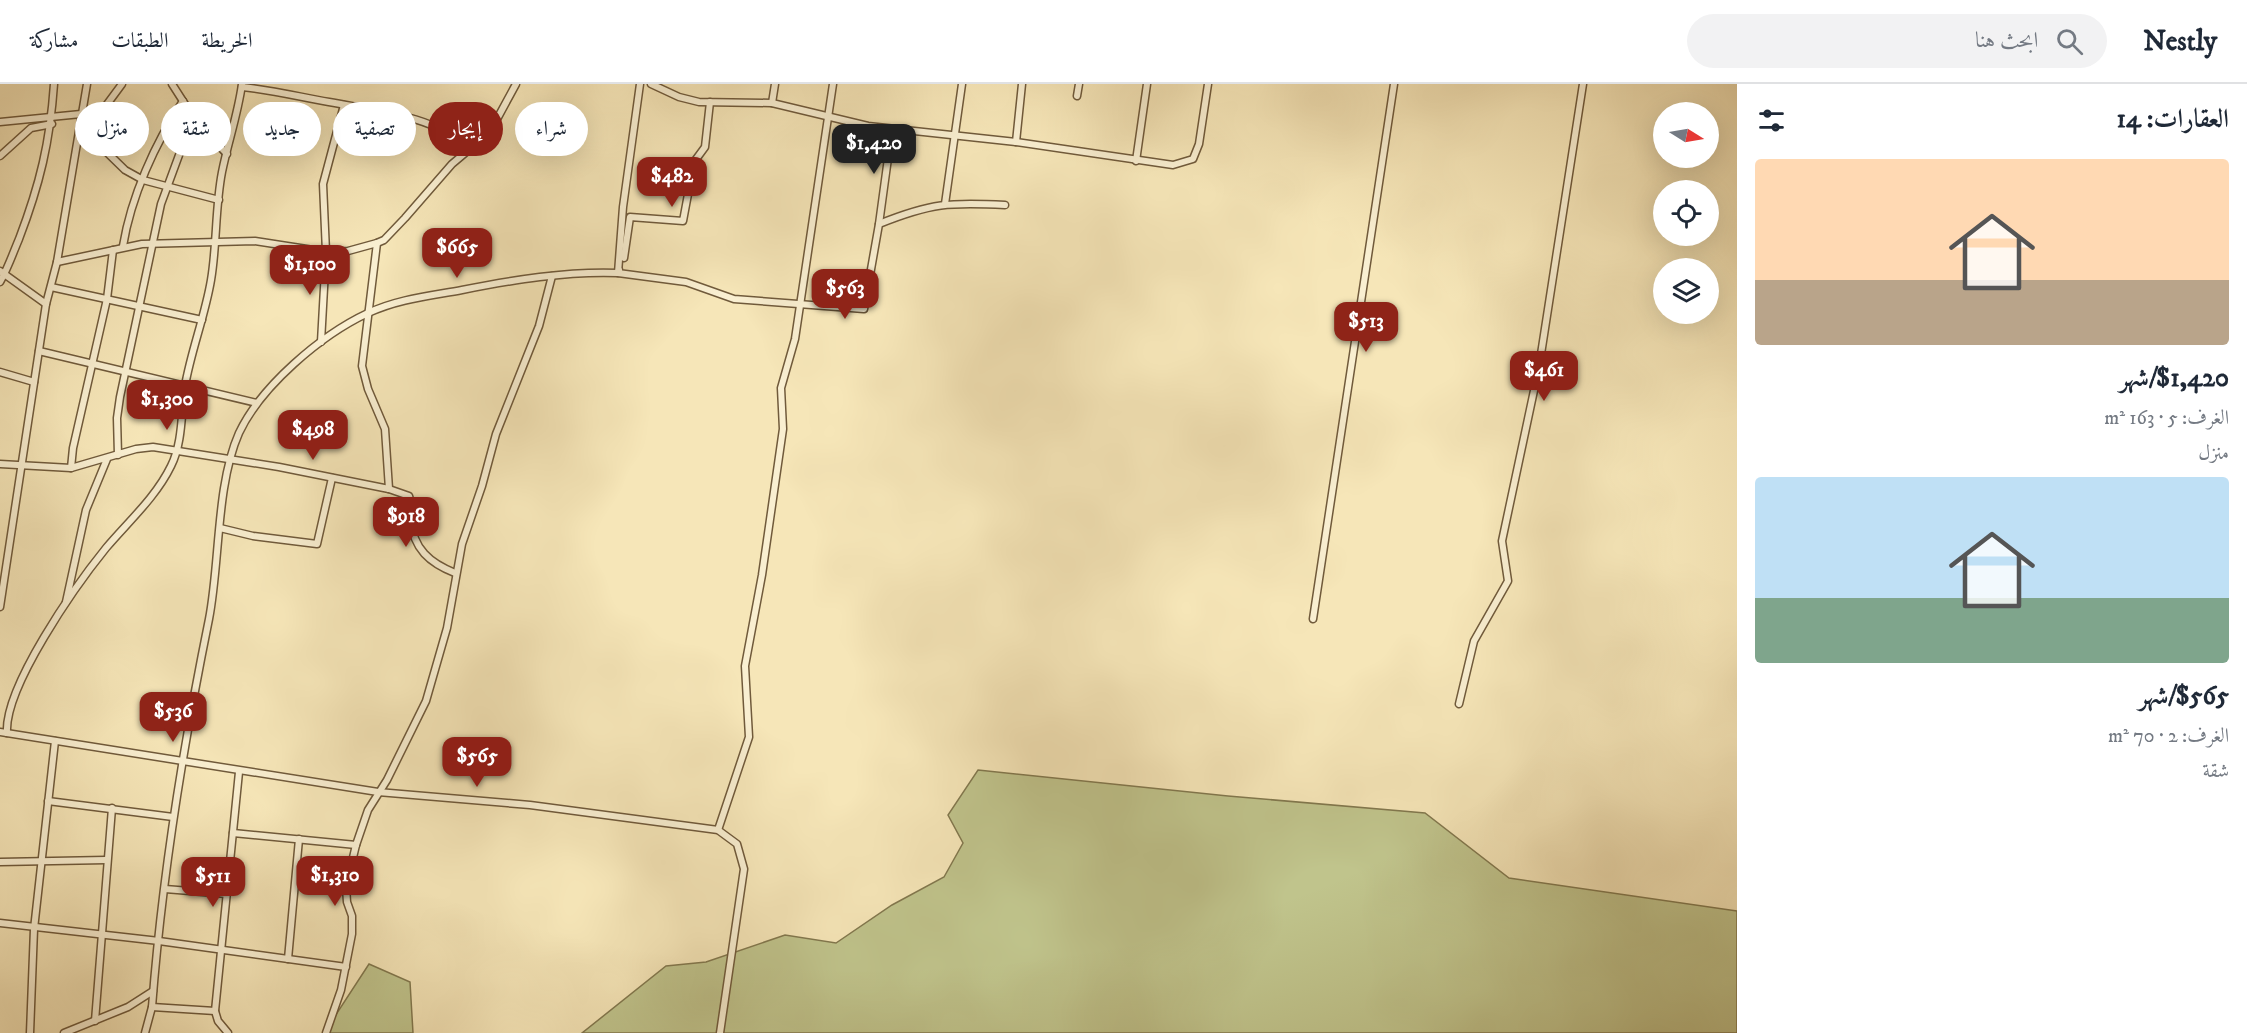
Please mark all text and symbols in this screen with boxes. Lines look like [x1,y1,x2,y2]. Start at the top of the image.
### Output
search box [1687,14,2107,68]
text: Nestly [2143,24,2217,59]
icon: search [2053,25,2086,58]
text: ابحث هنا [1975,27,2038,54]
text: مشاركة [30,28,78,54]
text: الطبقات [111,28,168,54]
text: الخريطة [201,28,253,54]
chip: منزل [75,102,149,156]
chip: شقة [161,102,231,156]
chip: جديد [243,102,321,156]
chip: تصفية [333,102,416,156]
chip: إيجار [428,102,503,156]
chip: شراء [515,102,588,156]
north arrow [1653,102,1719,168]
map controls [1653,102,1719,324]
text: العقارات: 14 [2117,103,2229,136]
icon: filters [1755,104,1788,137]
pin: $1,420 [825,124,923,175]
text: $1,420 [846,131,902,156]
pin: $482 [636,157,708,208]
text: $482 [651,164,693,189]
button: locate [1653,180,1719,246]
icon: home [1938,198,2046,306]
pin: $665 [421,228,493,279]
text: $665 [436,235,478,260]
pin: $1,100 [261,245,359,296]
text: $1,100 [284,252,336,277]
button: layers [1653,258,1719,324]
pin: $563 [809,269,881,320]
text: $563 [826,276,864,301]
pin: $513 [1330,302,1402,353]
text: $513 [1348,309,1384,334]
pin: $461 [1508,351,1580,402]
text: $461 [1524,358,1564,383]
text: $1,420/شهر [2119,362,2229,395]
pin: $1,300 [118,380,216,431]
text: $1,300 [141,387,193,412]
text: الغرف: 5 · 163 m² [2104,406,2229,431]
pin: $498 [277,410,349,461]
text: $498 [292,417,334,442]
text: منزل [2198,441,2229,466]
pin: $918 [370,497,442,548]
text: $918 [387,504,425,529]
icon: home [1938,516,2046,624]
text: $565/شهر [2139,680,2229,713]
pin: $536 [137,692,209,743]
text: $536 [154,699,192,724]
text: الغرف: 2 · 70 m² [2108,724,2229,749]
pin: $565 [441,737,513,788]
text: $565 [456,744,498,769]
text: شقة [2203,759,2229,784]
pin: $1,310 [286,856,384,907]
pin: $511 [177,857,249,908]
text: $1,310 [310,863,360,888]
text: $511 [195,864,231,889]

